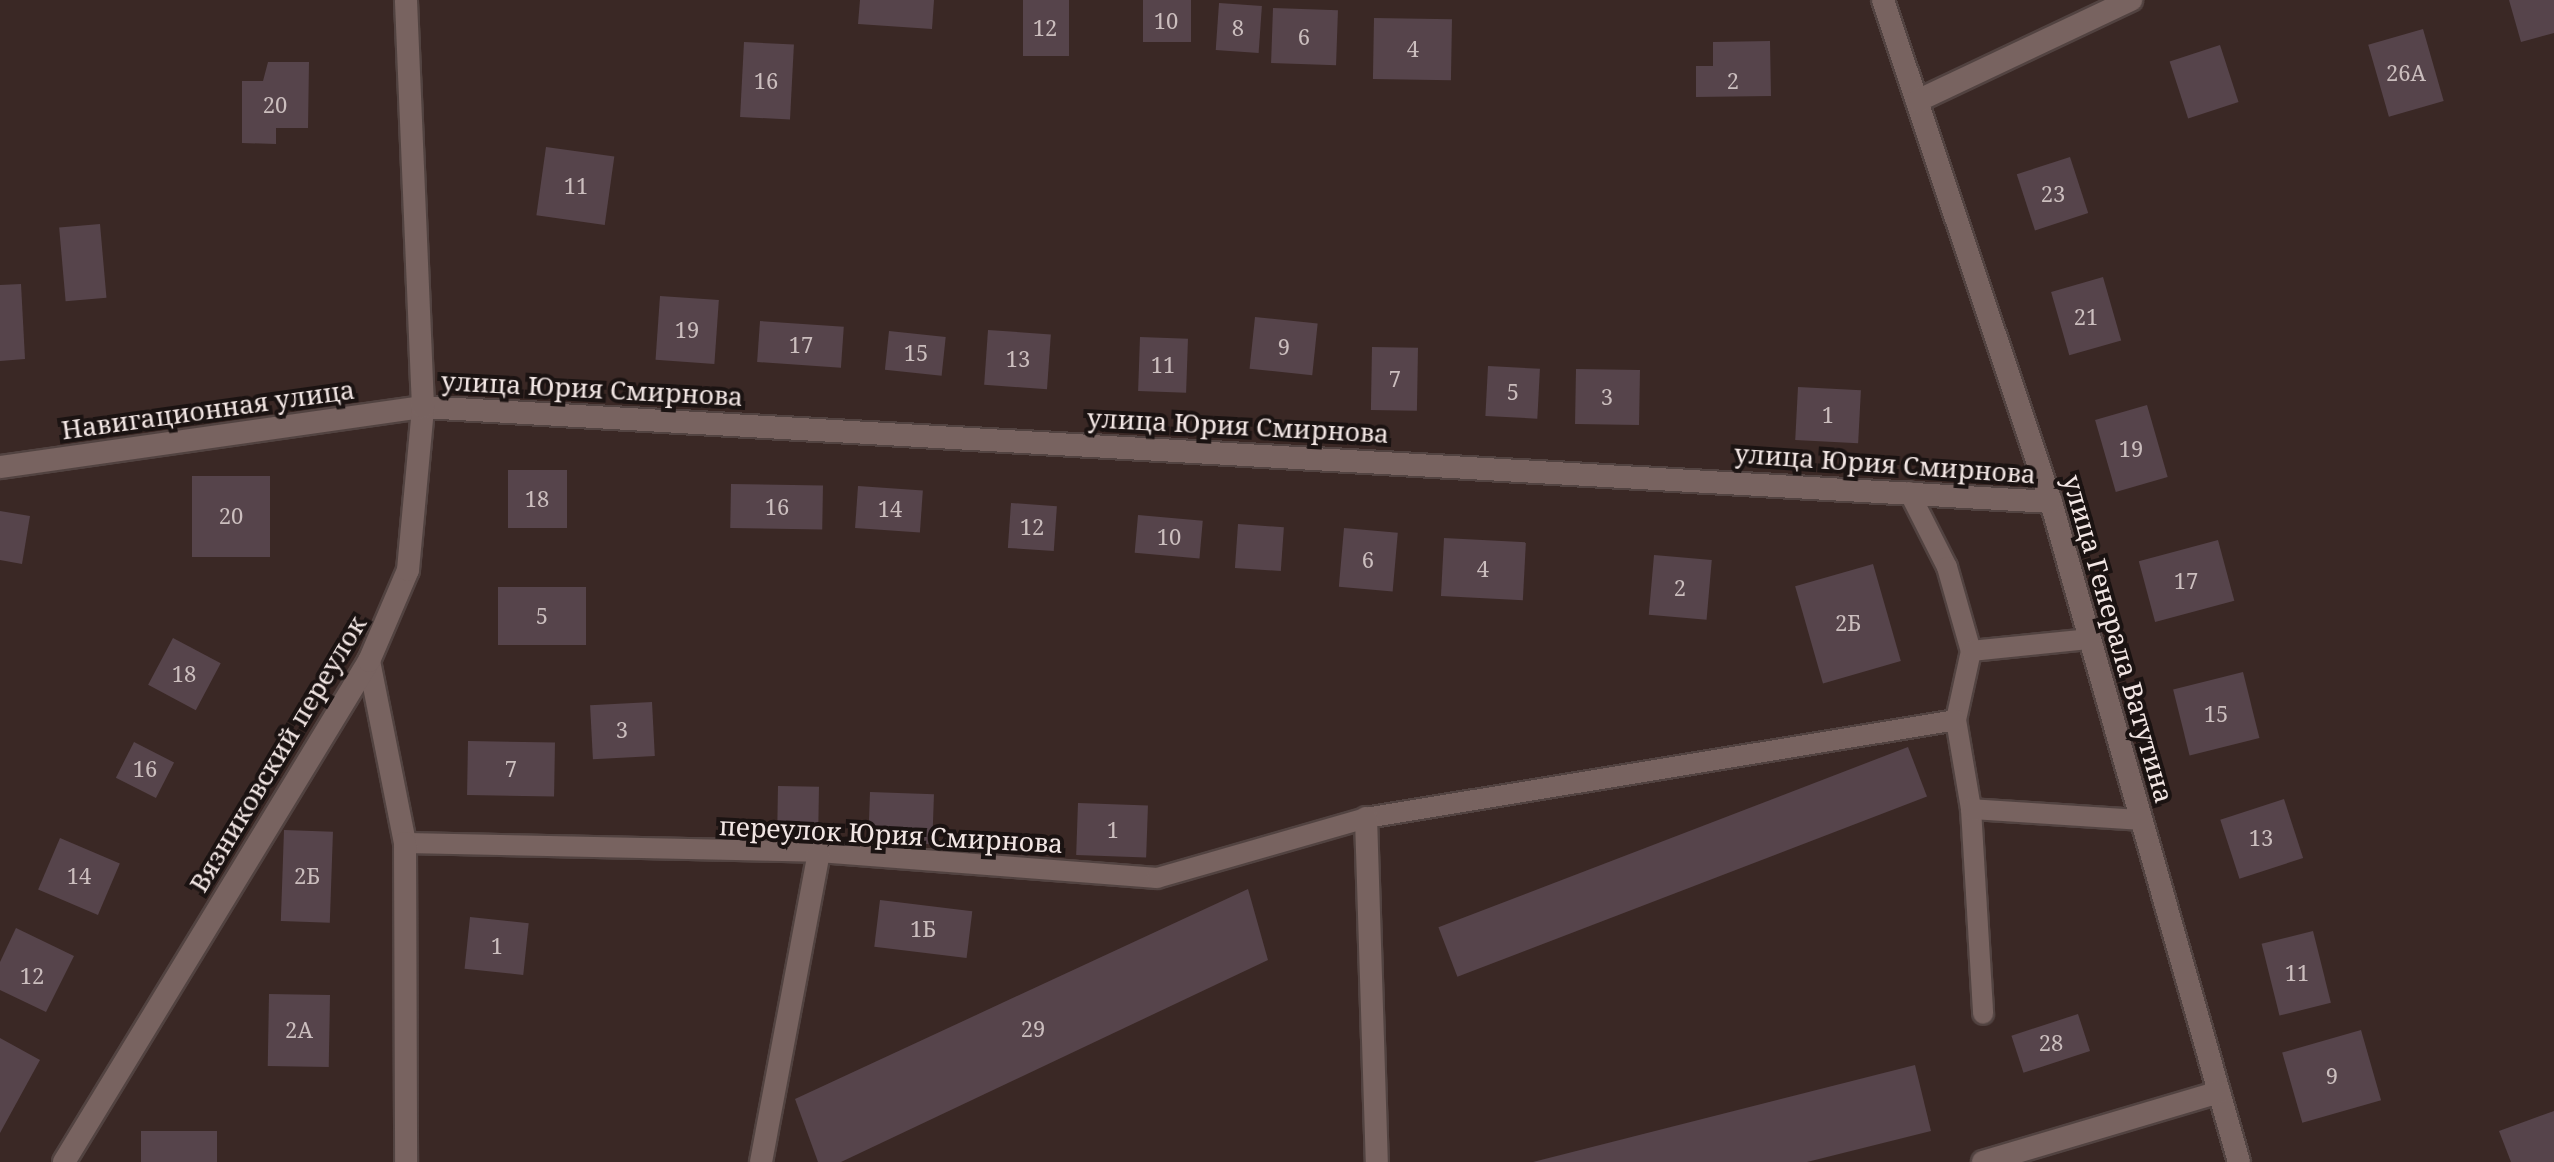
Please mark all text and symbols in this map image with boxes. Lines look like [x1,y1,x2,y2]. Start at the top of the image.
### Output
house number: 10 [1154,8,1178,34]
house number: 12 [1033,15,1057,41]
house number: 8 [1232,15,1244,41]
house number: 6 [1298,24,1310,50]
house number: 4 [1407,36,1419,62]
house number: 26А [2386,60,2426,86]
house number: 16 [754,68,778,94]
house number: 2 [1727,68,1739,94]
house number: 20 [263,92,287,118]
house number: 11 [564,173,588,199]
house number: 23 [2041,181,2065,207]
house number: 21 [2074,304,2098,330]
house number: 19 [675,317,699,343]
house number: 17 [789,332,813,358]
house number: 9 [1278,334,1290,360]
house number: 15 [904,340,928,366]
house number: 13 [1006,346,1030,372]
house number: 11 [1151,352,1175,378]
street label: улица Юрия Смирнова [440,366,744,412]
house number: 7 [1389,366,1401,392]
street label: Навигационная улица [59,374,357,446]
house number: 5 [1507,379,1519,405]
house number: 3 [1601,384,1613,410]
house number: 1 [1822,402,1834,428]
street label: улица Юрия Смирнова [1086,403,1390,449]
house number: 19 [2119,436,2143,462]
street label: улица Юрия Смирнова [1733,438,2037,490]
street label: улица Генерала Ватутина [2056,471,2180,807]
house number: 18 [525,486,549,512]
house number: 16 [765,494,789,520]
house number: 14 [878,496,902,522]
house number: 20 [219,503,243,529]
house number: 12 [1020,514,1044,540]
house number: 10 [1157,524,1181,550]
house number: 6 [1362,547,1374,573]
house number: 4 [1477,556,1489,582]
house number: 17 [2174,568,2198,594]
house number: 2 [1674,575,1686,601]
house number: 5 [536,603,548,629]
street label: Вязниковский переулок [183,610,373,898]
house number: 2Б [1835,610,1861,636]
house number: 18 [172,661,196,687]
house number: 15 [2204,701,2228,727]
house number: 3 [616,717,628,743]
house number: 16 [133,756,157,782]
house number: 7 [505,756,517,782]
street label: переулок Юрия Смирнова [718,810,1064,860]
house number: 1 [1107,817,1119,843]
house number: 13 [2249,825,2273,851]
house number: 14 [67,863,91,889]
house number: 2Б [294,863,320,889]
house number: 1Б [910,916,936,942]
house number: 1 [491,933,503,959]
house number: 11 [2285,960,2309,986]
house number: 12 [20,963,44,989]
house number: 29 [1021,1016,1045,1042]
house number: 2А [285,1017,313,1043]
house number: 28 [2039,1030,2063,1056]
house number: 9 [2326,1063,2338,1089]

